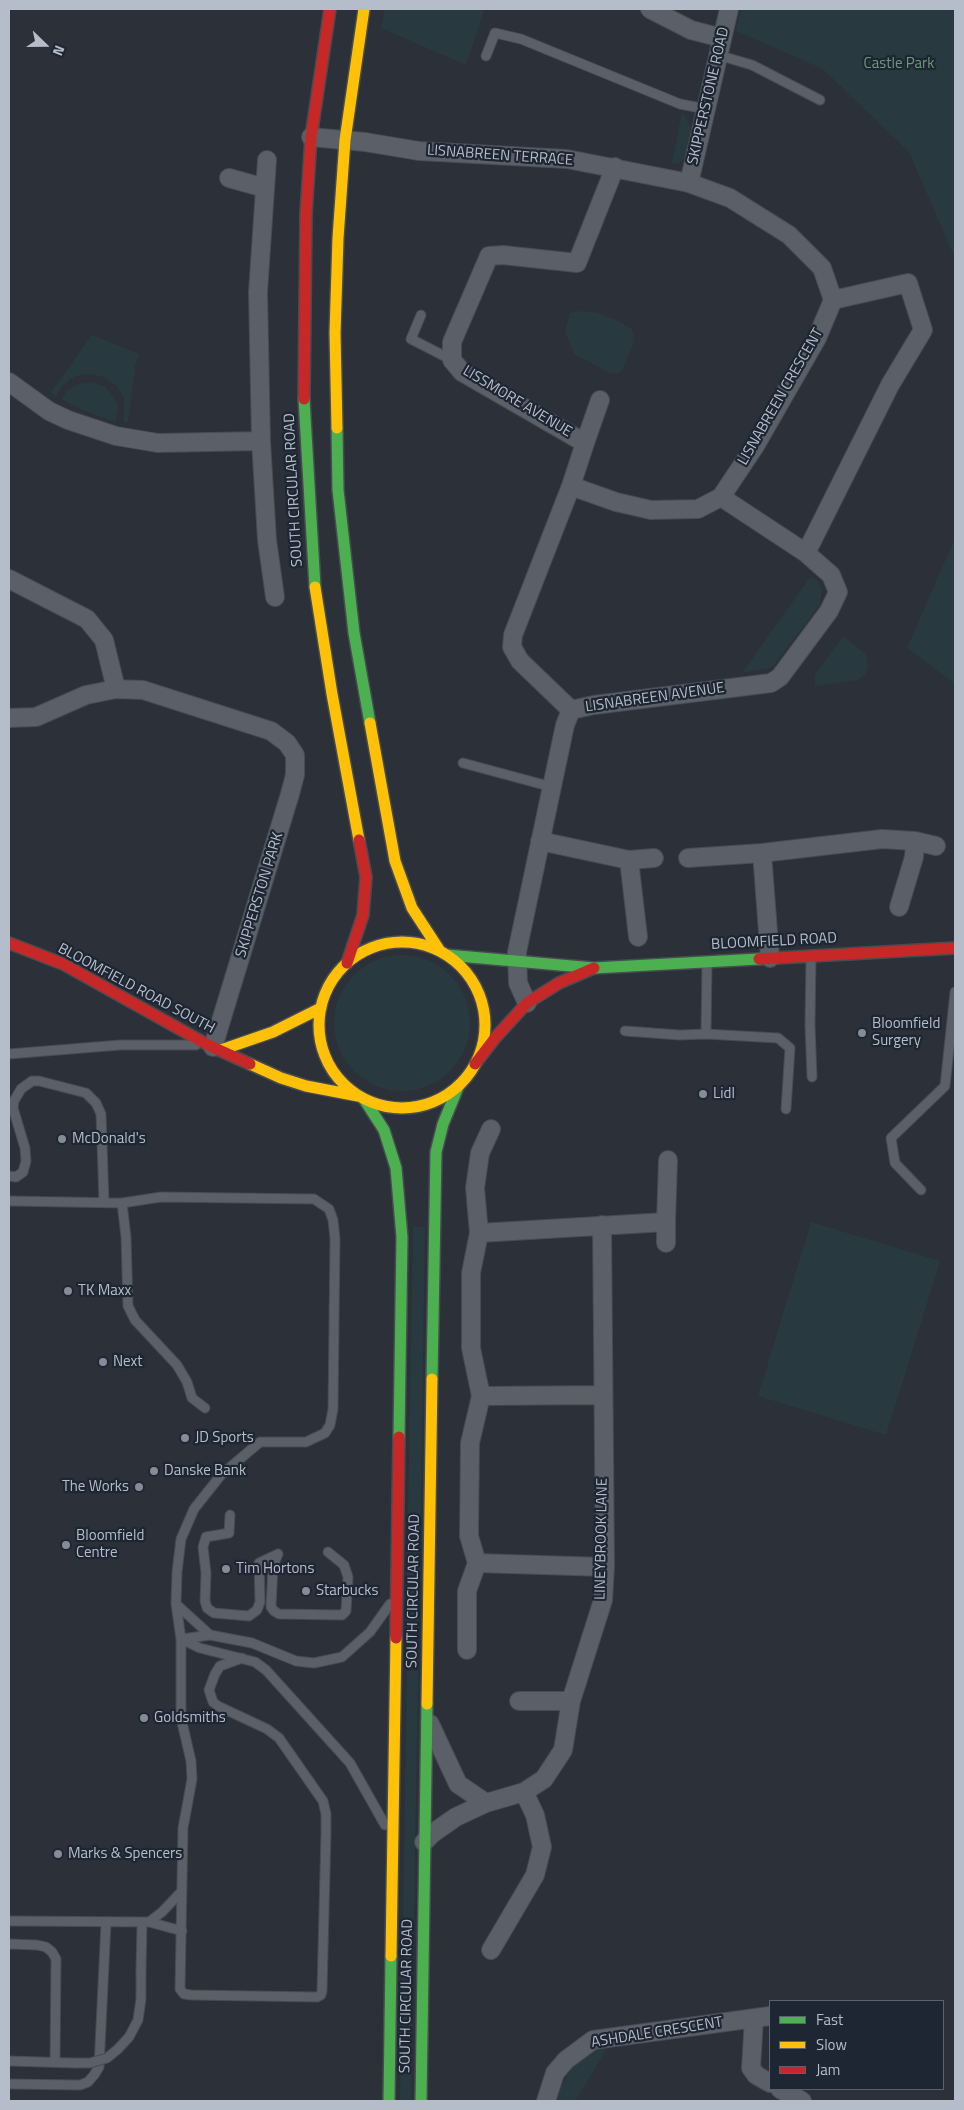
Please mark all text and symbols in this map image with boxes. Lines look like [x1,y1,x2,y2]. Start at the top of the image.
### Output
north arrow [20,20,70,70]
street label: SKIPPERSTONE ROAD [684,25,734,167]
text: N [48,42,71,59]
park label: Castle Park [864,55,934,73]
street label: LISNABREEN TERRACE [426,142,574,170]
street label: LISNABREEN CRESCENT [734,325,828,469]
street label: LISSMORE AVENUE [459,362,575,442]
street label: SOUTH CIRCULAR ROAD [281,413,307,567]
street label: LISNABREEN AVENUE [584,679,726,717]
street label: SKIPPERSTON PARK [232,830,288,960]
street label: BLOOMFIELD ROAD [711,930,837,954]
street label: BLOOMFIELD ROAD SOUTH [54,940,218,1038]
place label: Bloomfield Surgery [872,1015,940,1050]
marker: Bloomfield Surgery [856,1027,868,1039]
place label: Lidl [713,1085,735,1103]
marker: Lidl [697,1088,709,1100]
place label: McDonald's [72,1130,146,1148]
marker: McDonald's [56,1133,68,1145]
place label: TK Maxx [78,1282,131,1300]
marker: TK Maxx [62,1285,74,1297]
place label: Next [113,1353,143,1371]
marker: Next [97,1356,109,1368]
place label: JD Sports [195,1429,254,1447]
marker: JD Sports [179,1432,191,1444]
place label: Danske Bank [164,1462,246,1480]
marker: Danske Bank [148,1465,160,1477]
place label: The Works [62,1478,129,1496]
street label: LINEYBROOK LANE [592,1478,612,1600]
marker: The Works [133,1481,145,1493]
street label: SOUTH CIRCULAR ROAD [404,1514,424,1668]
place label: Bloomfield Centre [76,1527,144,1562]
marker: Bloomfield Centre [60,1539,72,1551]
place label: Tim Hortons [236,1560,314,1578]
marker: Tim Hortons [220,1563,232,1575]
place label: Starbucks [316,1582,379,1600]
marker: Starbucks [300,1585,312,1597]
place label: Goldsmiths [154,1709,226,1727]
marker: Goldsmiths [138,1712,150,1724]
place label: Marks & Spencers [68,1845,182,1863]
marker: Marks & Spencers [52,1848,64,1860]
street label: SOUTH CIRCULAR ROAD [397,1919,417,2073]
legend [769,2000,944,2090]
text: Fast [816,2008,843,2031]
street label: ASHDALE CRESCENT [590,2014,724,2052]
text: Slow [816,2033,847,2056]
text: Jam [816,2058,840,2081]

